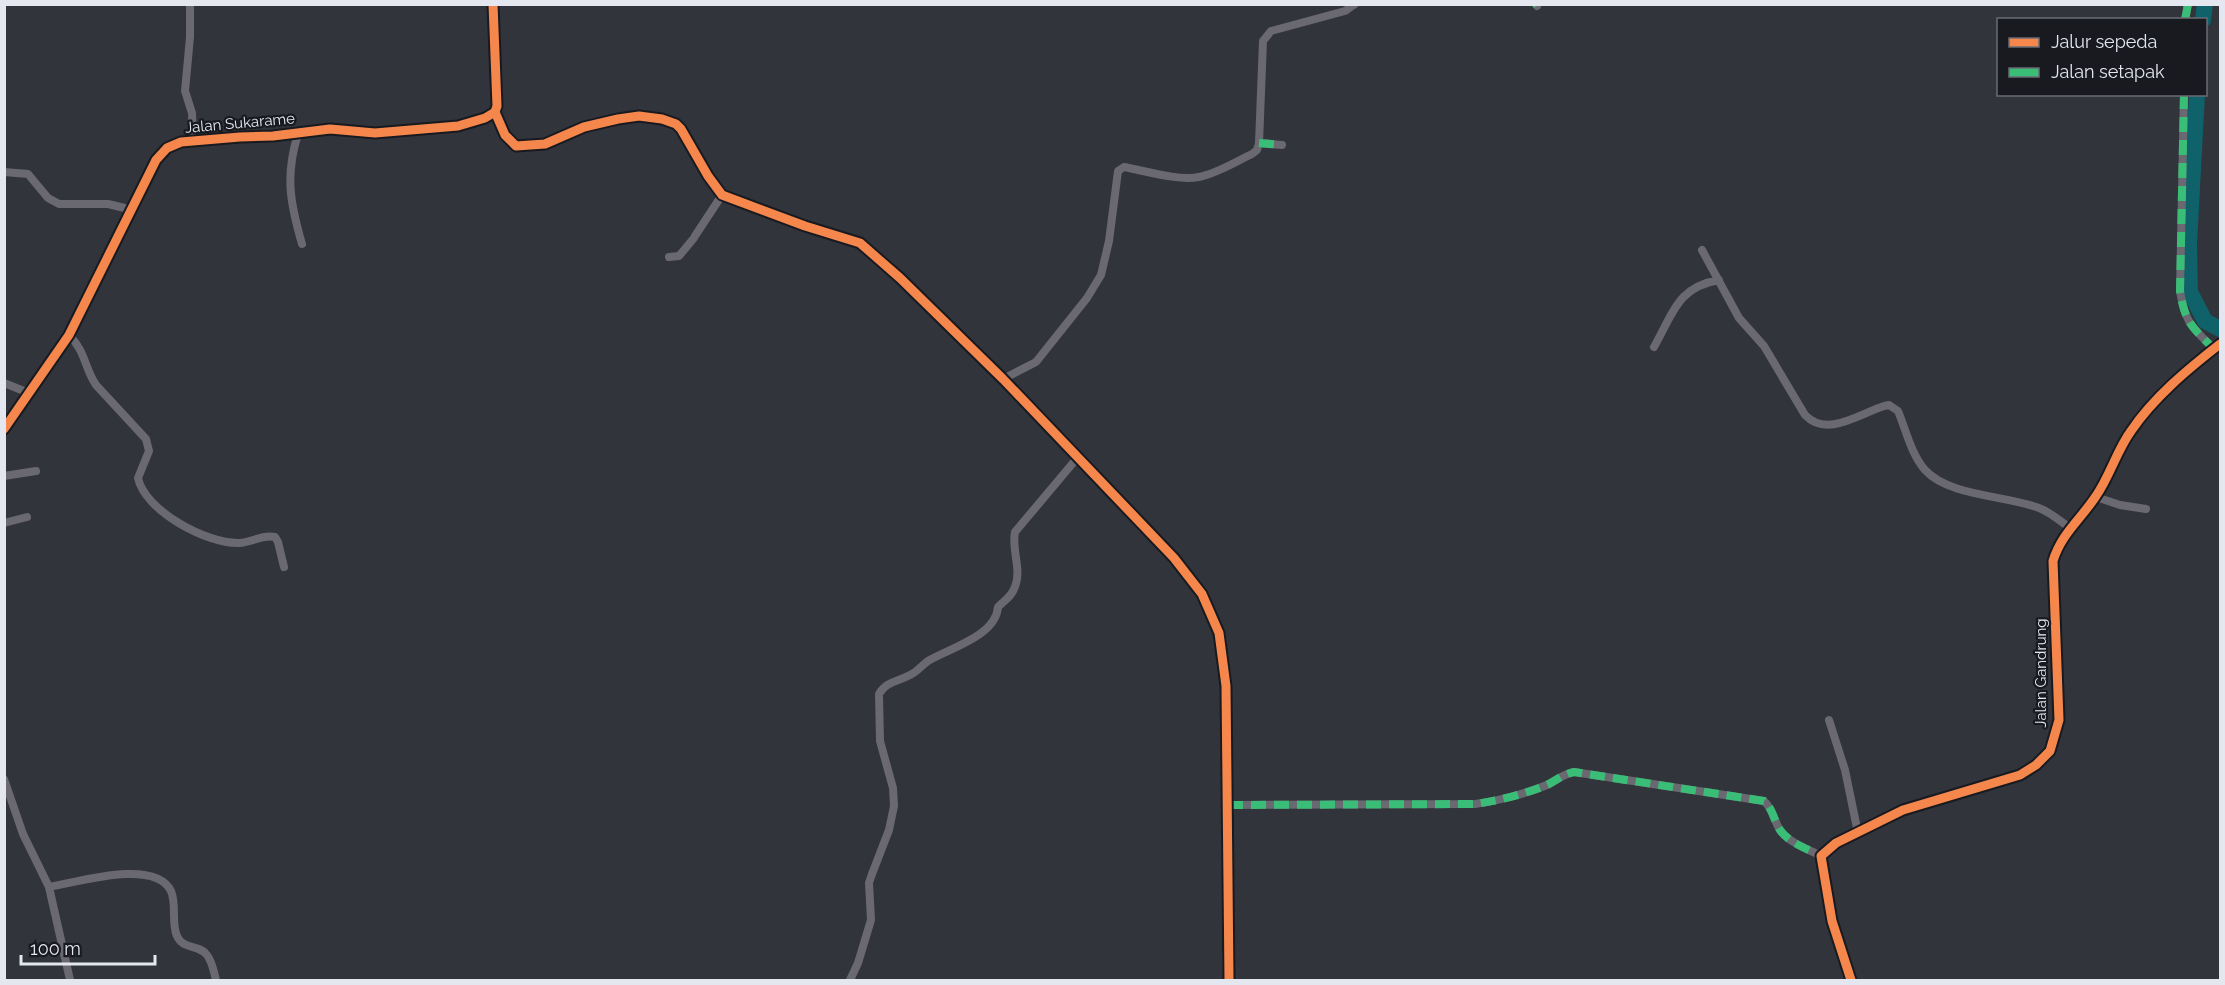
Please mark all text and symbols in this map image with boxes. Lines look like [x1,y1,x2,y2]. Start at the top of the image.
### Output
legend [1997,18,2207,96]
text: Jalur sepeda [2051,31,2157,52]
text: Jalan setapak [2051,61,2165,82]
street label: Jalan Sukarame [184,109,296,137]
street label: Jalan Gandrung [2032,618,2050,728]
scale bar [21,928,154,966]
text: 100 m [30,938,81,959]

